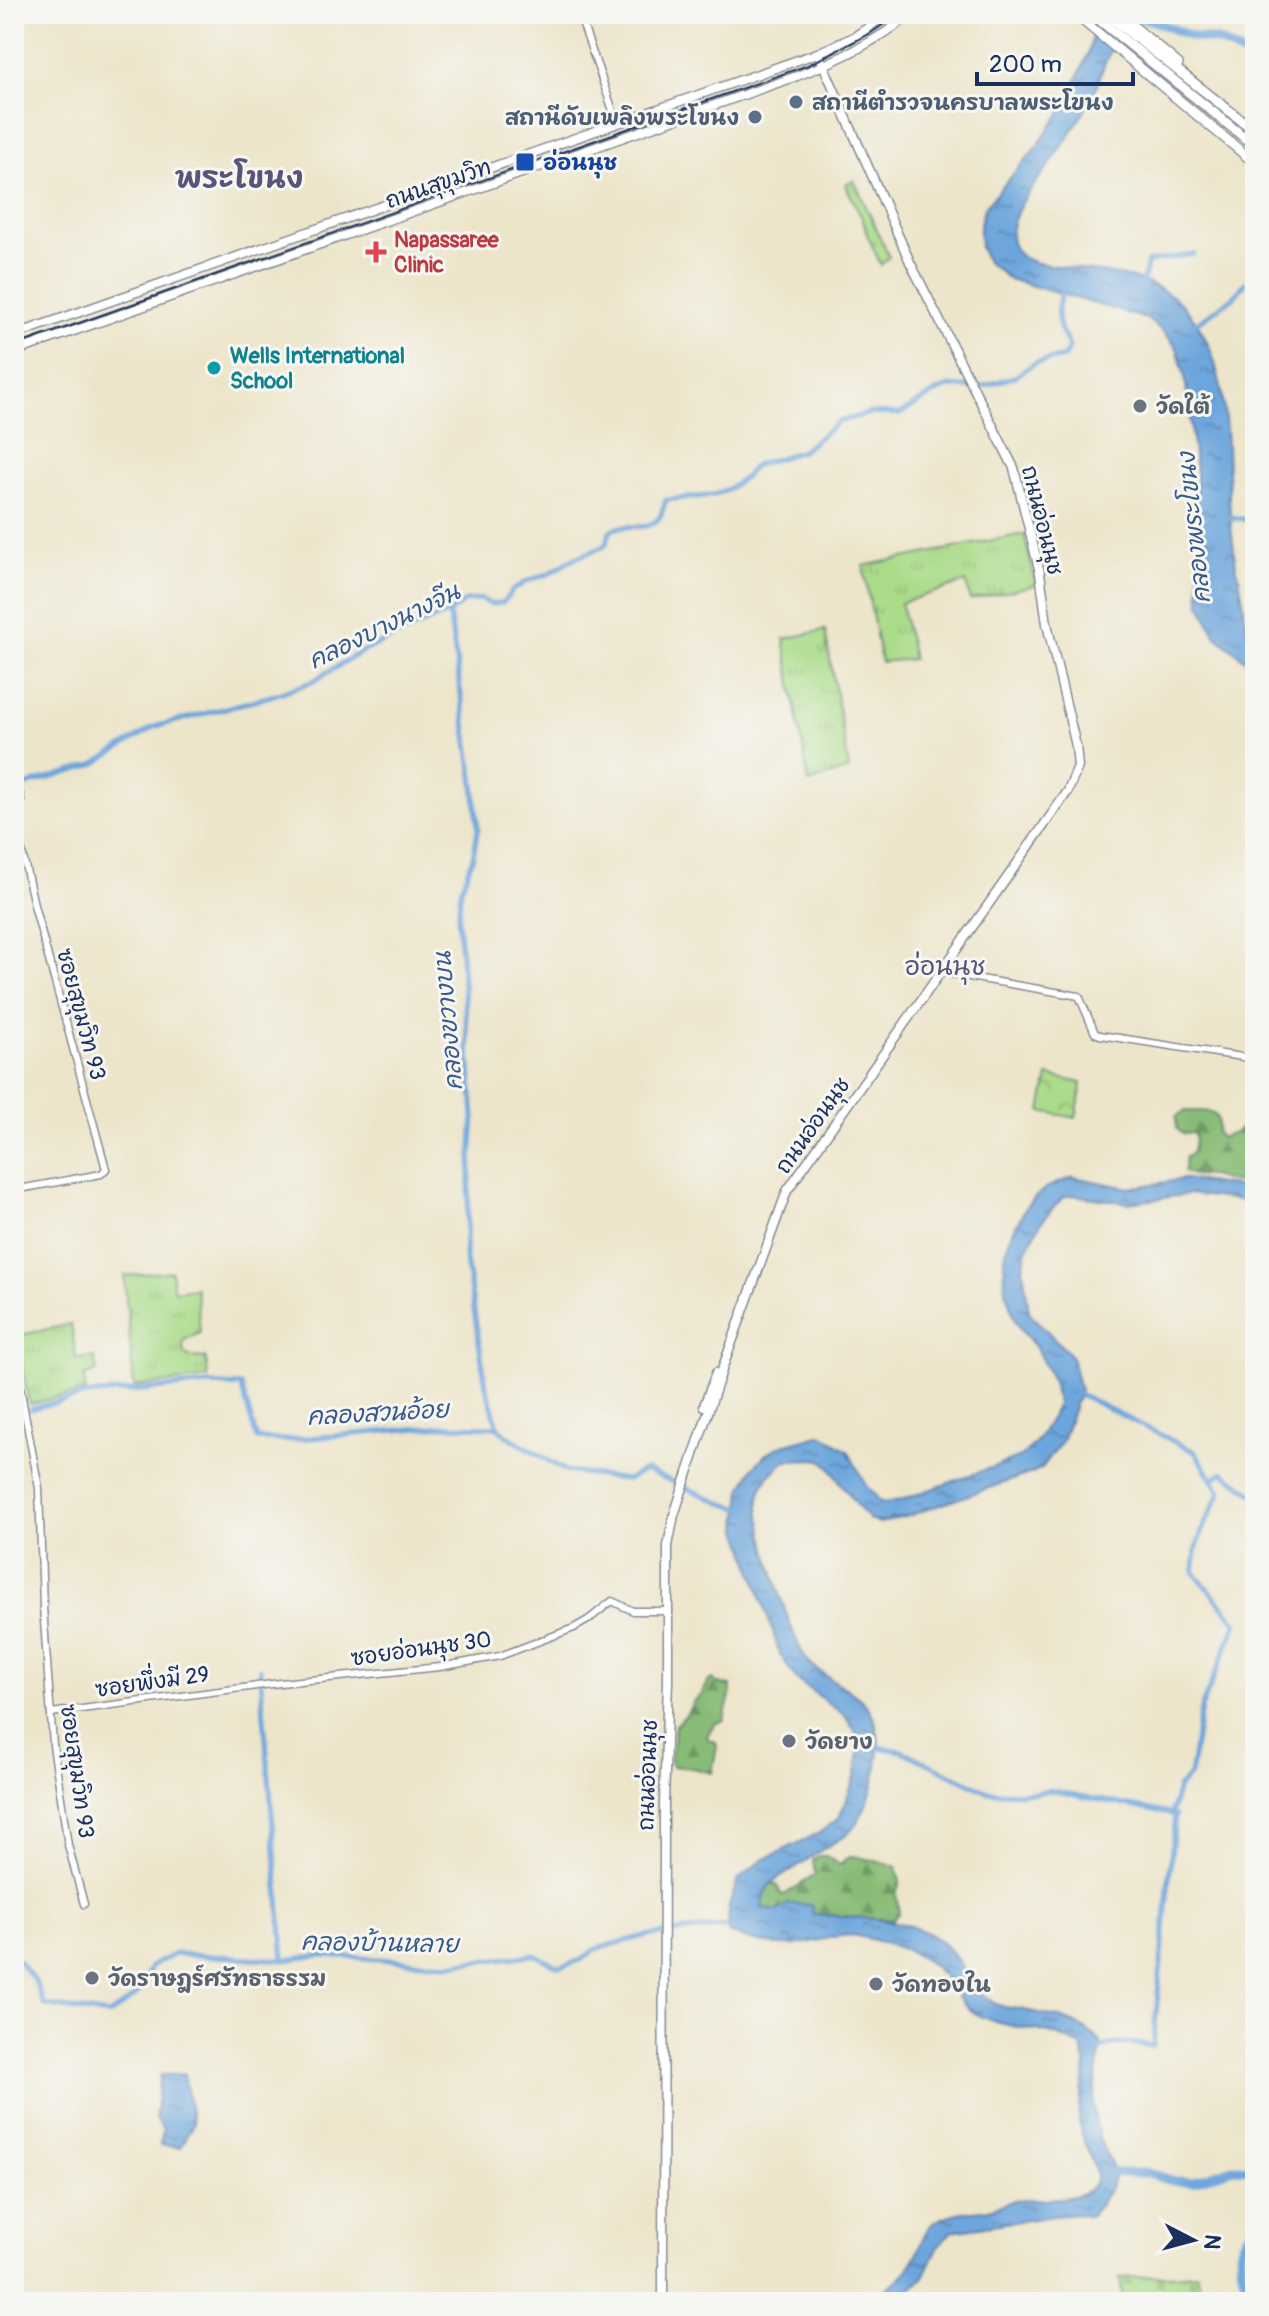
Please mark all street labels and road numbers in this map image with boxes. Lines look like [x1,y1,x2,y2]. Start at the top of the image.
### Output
street label: ถนนสุขุมวิท [382,153,496,217]
street label: ถนนอ่อนนุช [1013,463,1069,578]
street label: ซอยสุขุมวิท 93 [48,945,112,1084]
street label: ถนนอ่อนนุช [769,1072,858,1180]
street label: ซอยอ่อนนุช 30 [349,1625,493,1675]
street label: ซอยพึ่งมี 29 [92,1654,211,1704]
street label: ซอยสุขุมวิท 93 [52,1702,100,1840]
street label: ถนนอ่อนนุช [632,1719,666,1831]

